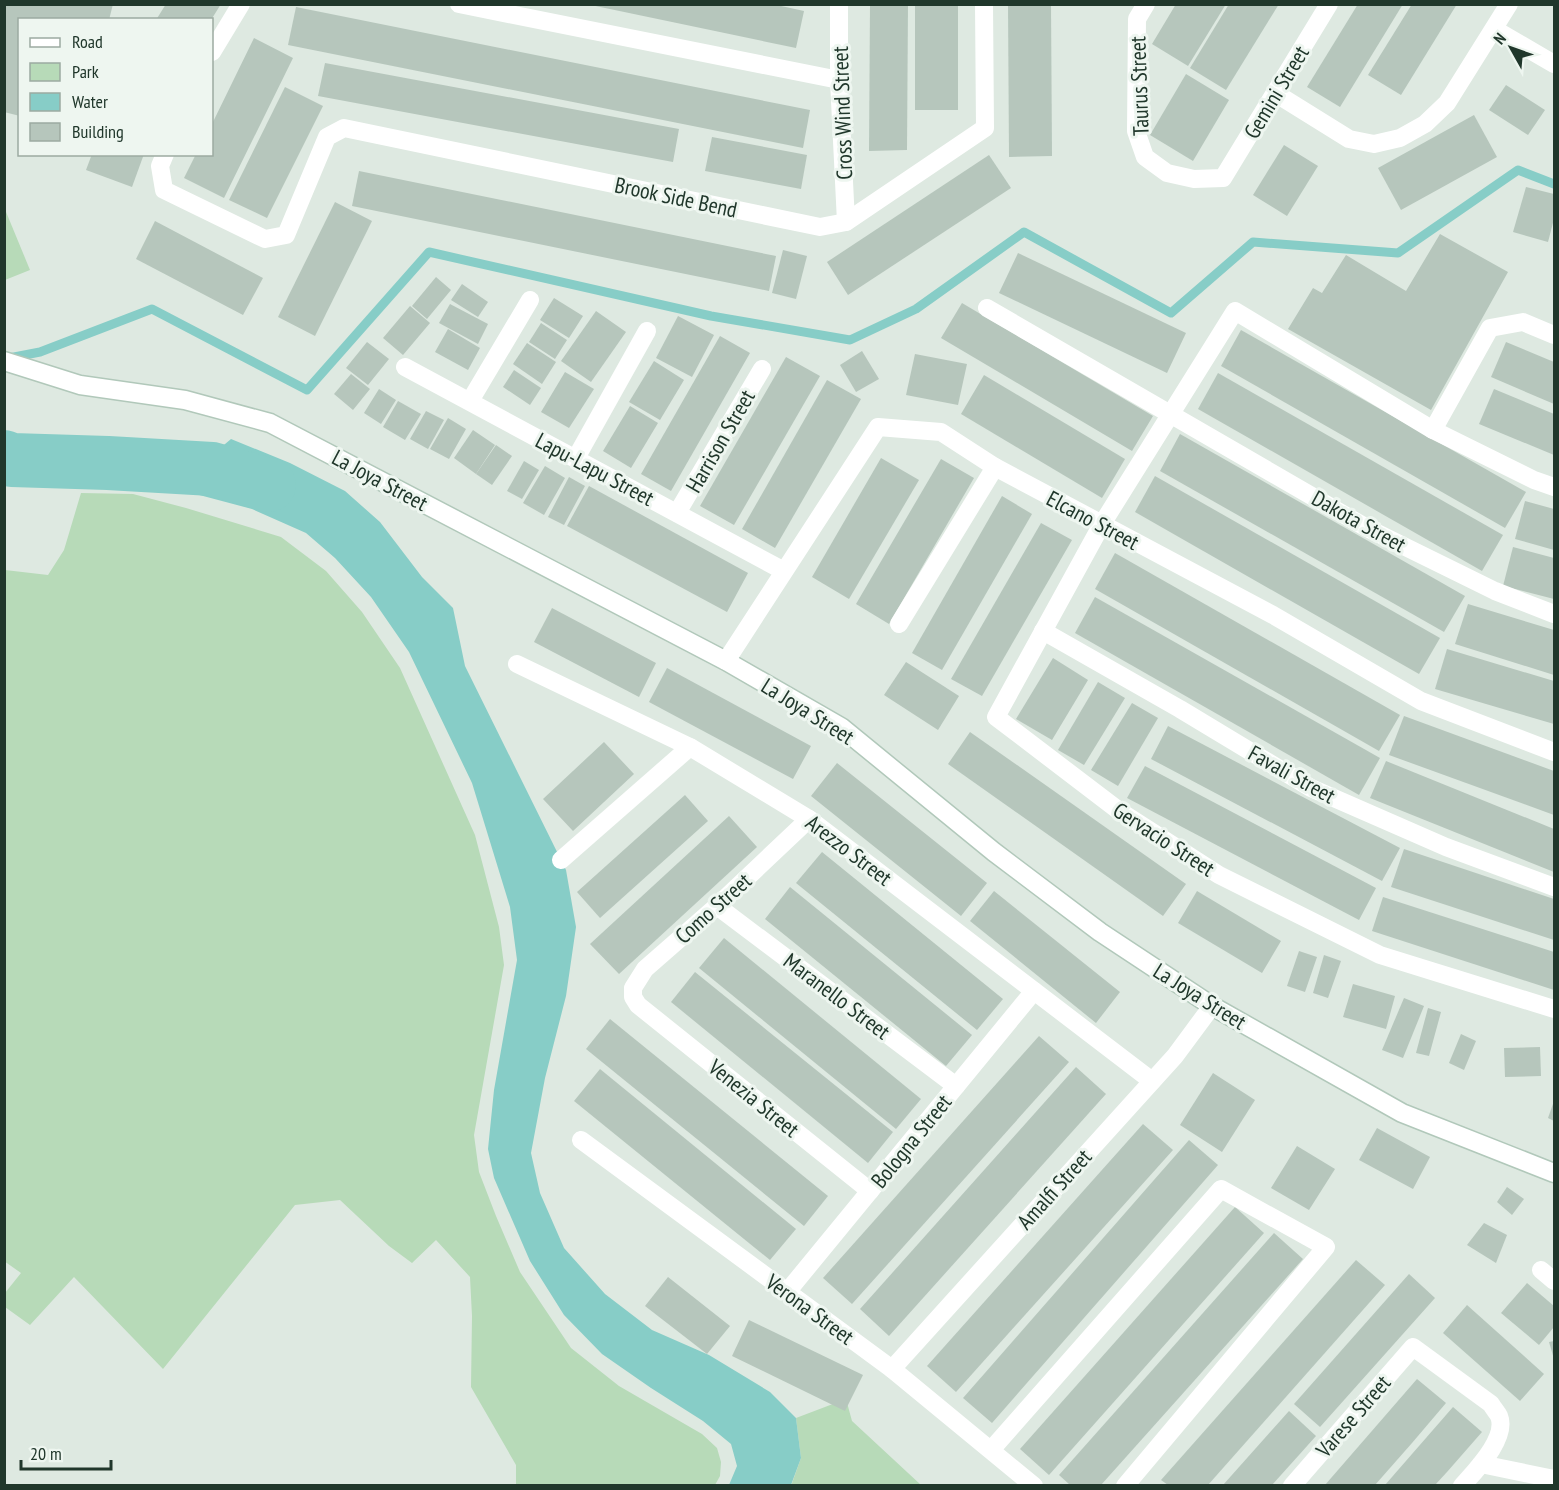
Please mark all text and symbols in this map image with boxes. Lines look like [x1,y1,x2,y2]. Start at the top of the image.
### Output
legend [18,18,213,156]
north arrow [1481,18,1541,78]
text: N [1489,29,1510,48]
text: Road [72,30,103,53]
street label: Taurus Street [1123,36,1155,136]
street label: Gemini Street [1237,40,1315,144]
street label: Cross Wind Street [826,46,858,180]
text: Park [72,60,99,83]
text: Water [72,90,108,113]
text: Building [72,120,124,143]
street label: Brook Side Bend [612,170,740,224]
street label: Harrison Street [679,385,761,497]
street label: Lapu-Lapu Street [531,426,659,512]
street label: La Joya Street [327,443,433,517]
street label: Elcano Street [1042,484,1144,556]
street label: Dakota Street [1307,484,1411,558]
street label: La Joya Street [756,672,860,750]
street label: Favali Street [1244,739,1340,809]
street label: Gervacio Street [1108,796,1220,882]
street label: Arezzo Street [800,809,898,891]
street label: Como Street [669,866,757,950]
street label: Maranello Street [778,947,896,1045]
street label: La Joya Street [1148,957,1252,1035]
street label: Venezia Street [702,1052,805,1143]
street label: Bologna Street [865,1088,957,1194]
street label: Amalfi Street [1011,1143,1097,1235]
street label: Verona Street [760,1267,860,1350]
street label: Varese Street [1309,1369,1396,1464]
scale bar [21,1433,111,1471]
text: 20 m [30,1442,62,1465]

